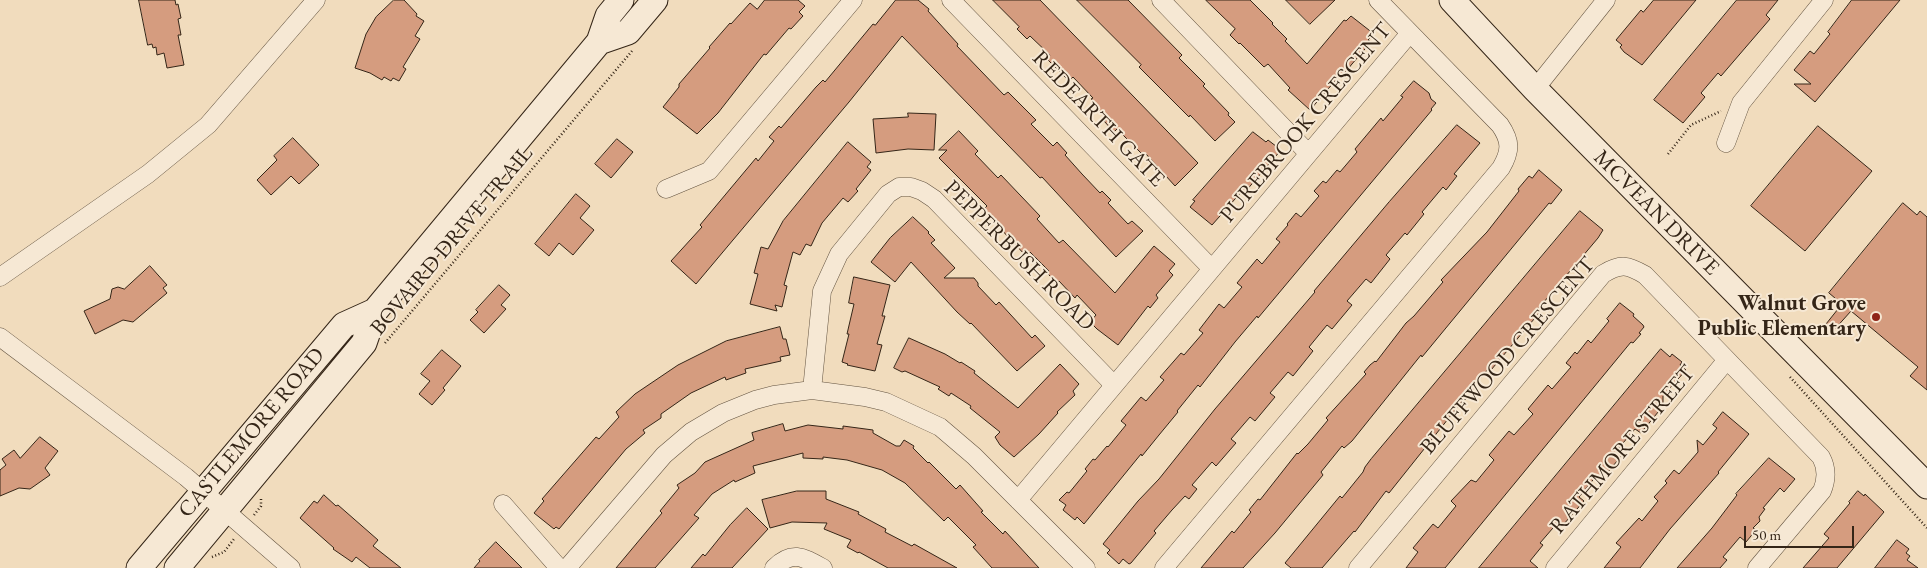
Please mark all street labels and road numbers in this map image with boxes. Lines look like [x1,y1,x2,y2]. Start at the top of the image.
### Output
street label: PUREBROOK CRESCENT [1215,18,1397,228]
street label: REDEARTH GATE [1026,45,1170,193]
street label: BOVAIRD DRIVE TRAIL [365,141,539,341]
street label: MCVEAN DRIVE [1588,145,1724,281]
street label: PEPPERBUSH ROAD [938,175,1100,337]
street label: BLUFFWOOD CRESCENT [1415,252,1601,460]
street label: CASTLEMORE ROAD [173,343,331,523]
street label: RATHMORE STREET [1545,360,1701,540]

